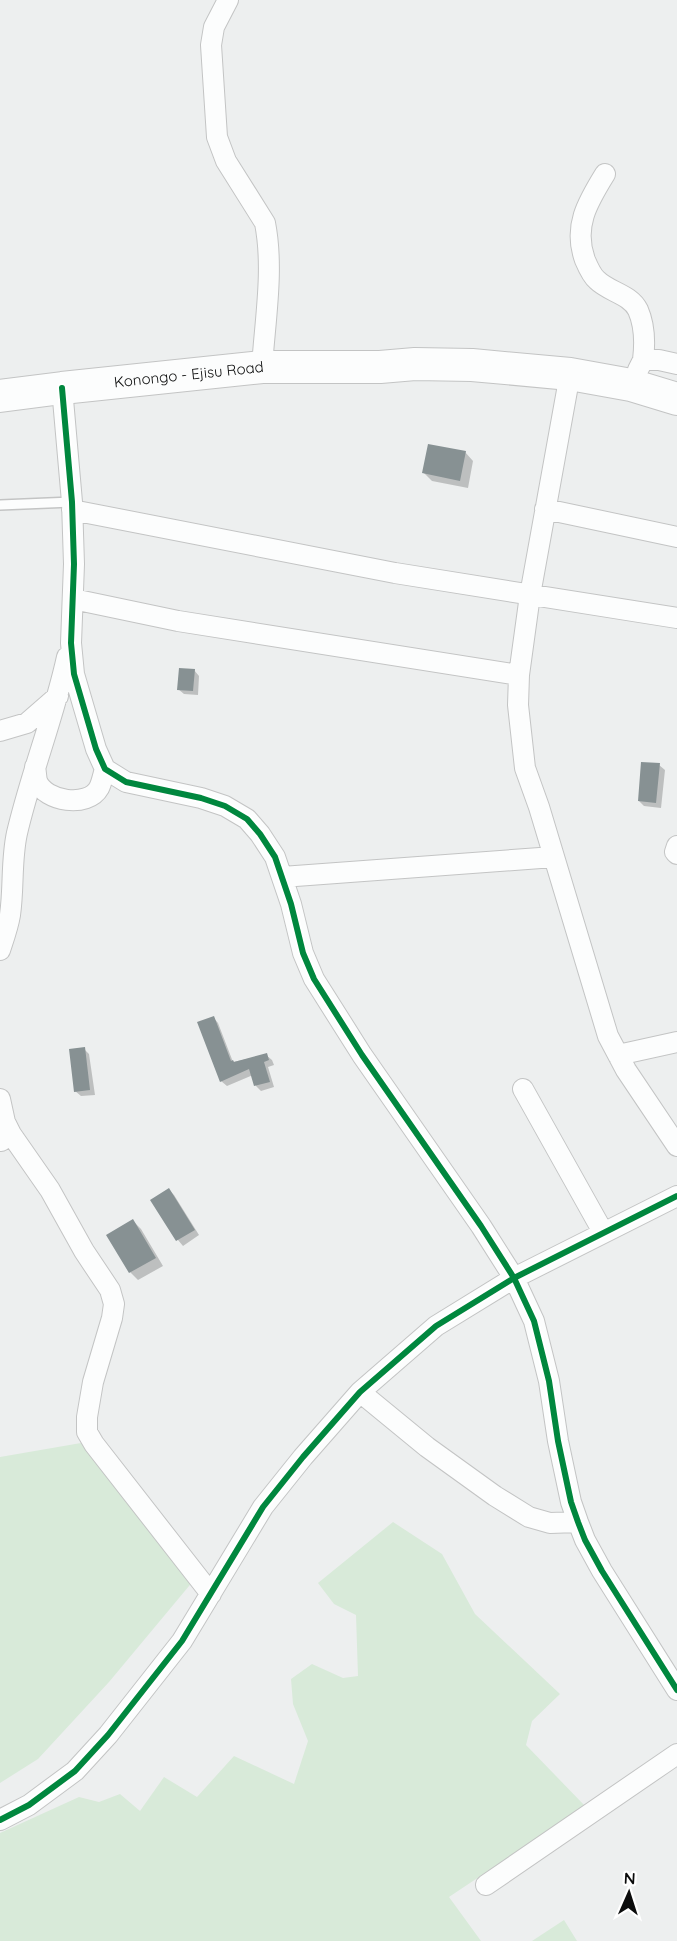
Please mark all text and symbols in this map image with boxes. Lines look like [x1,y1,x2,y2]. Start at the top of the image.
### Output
street label: Konongo - Ejisu Road [113,357,264,391]
north arrow [599,1863,659,1923]
text: N [623,1868,636,1888]

